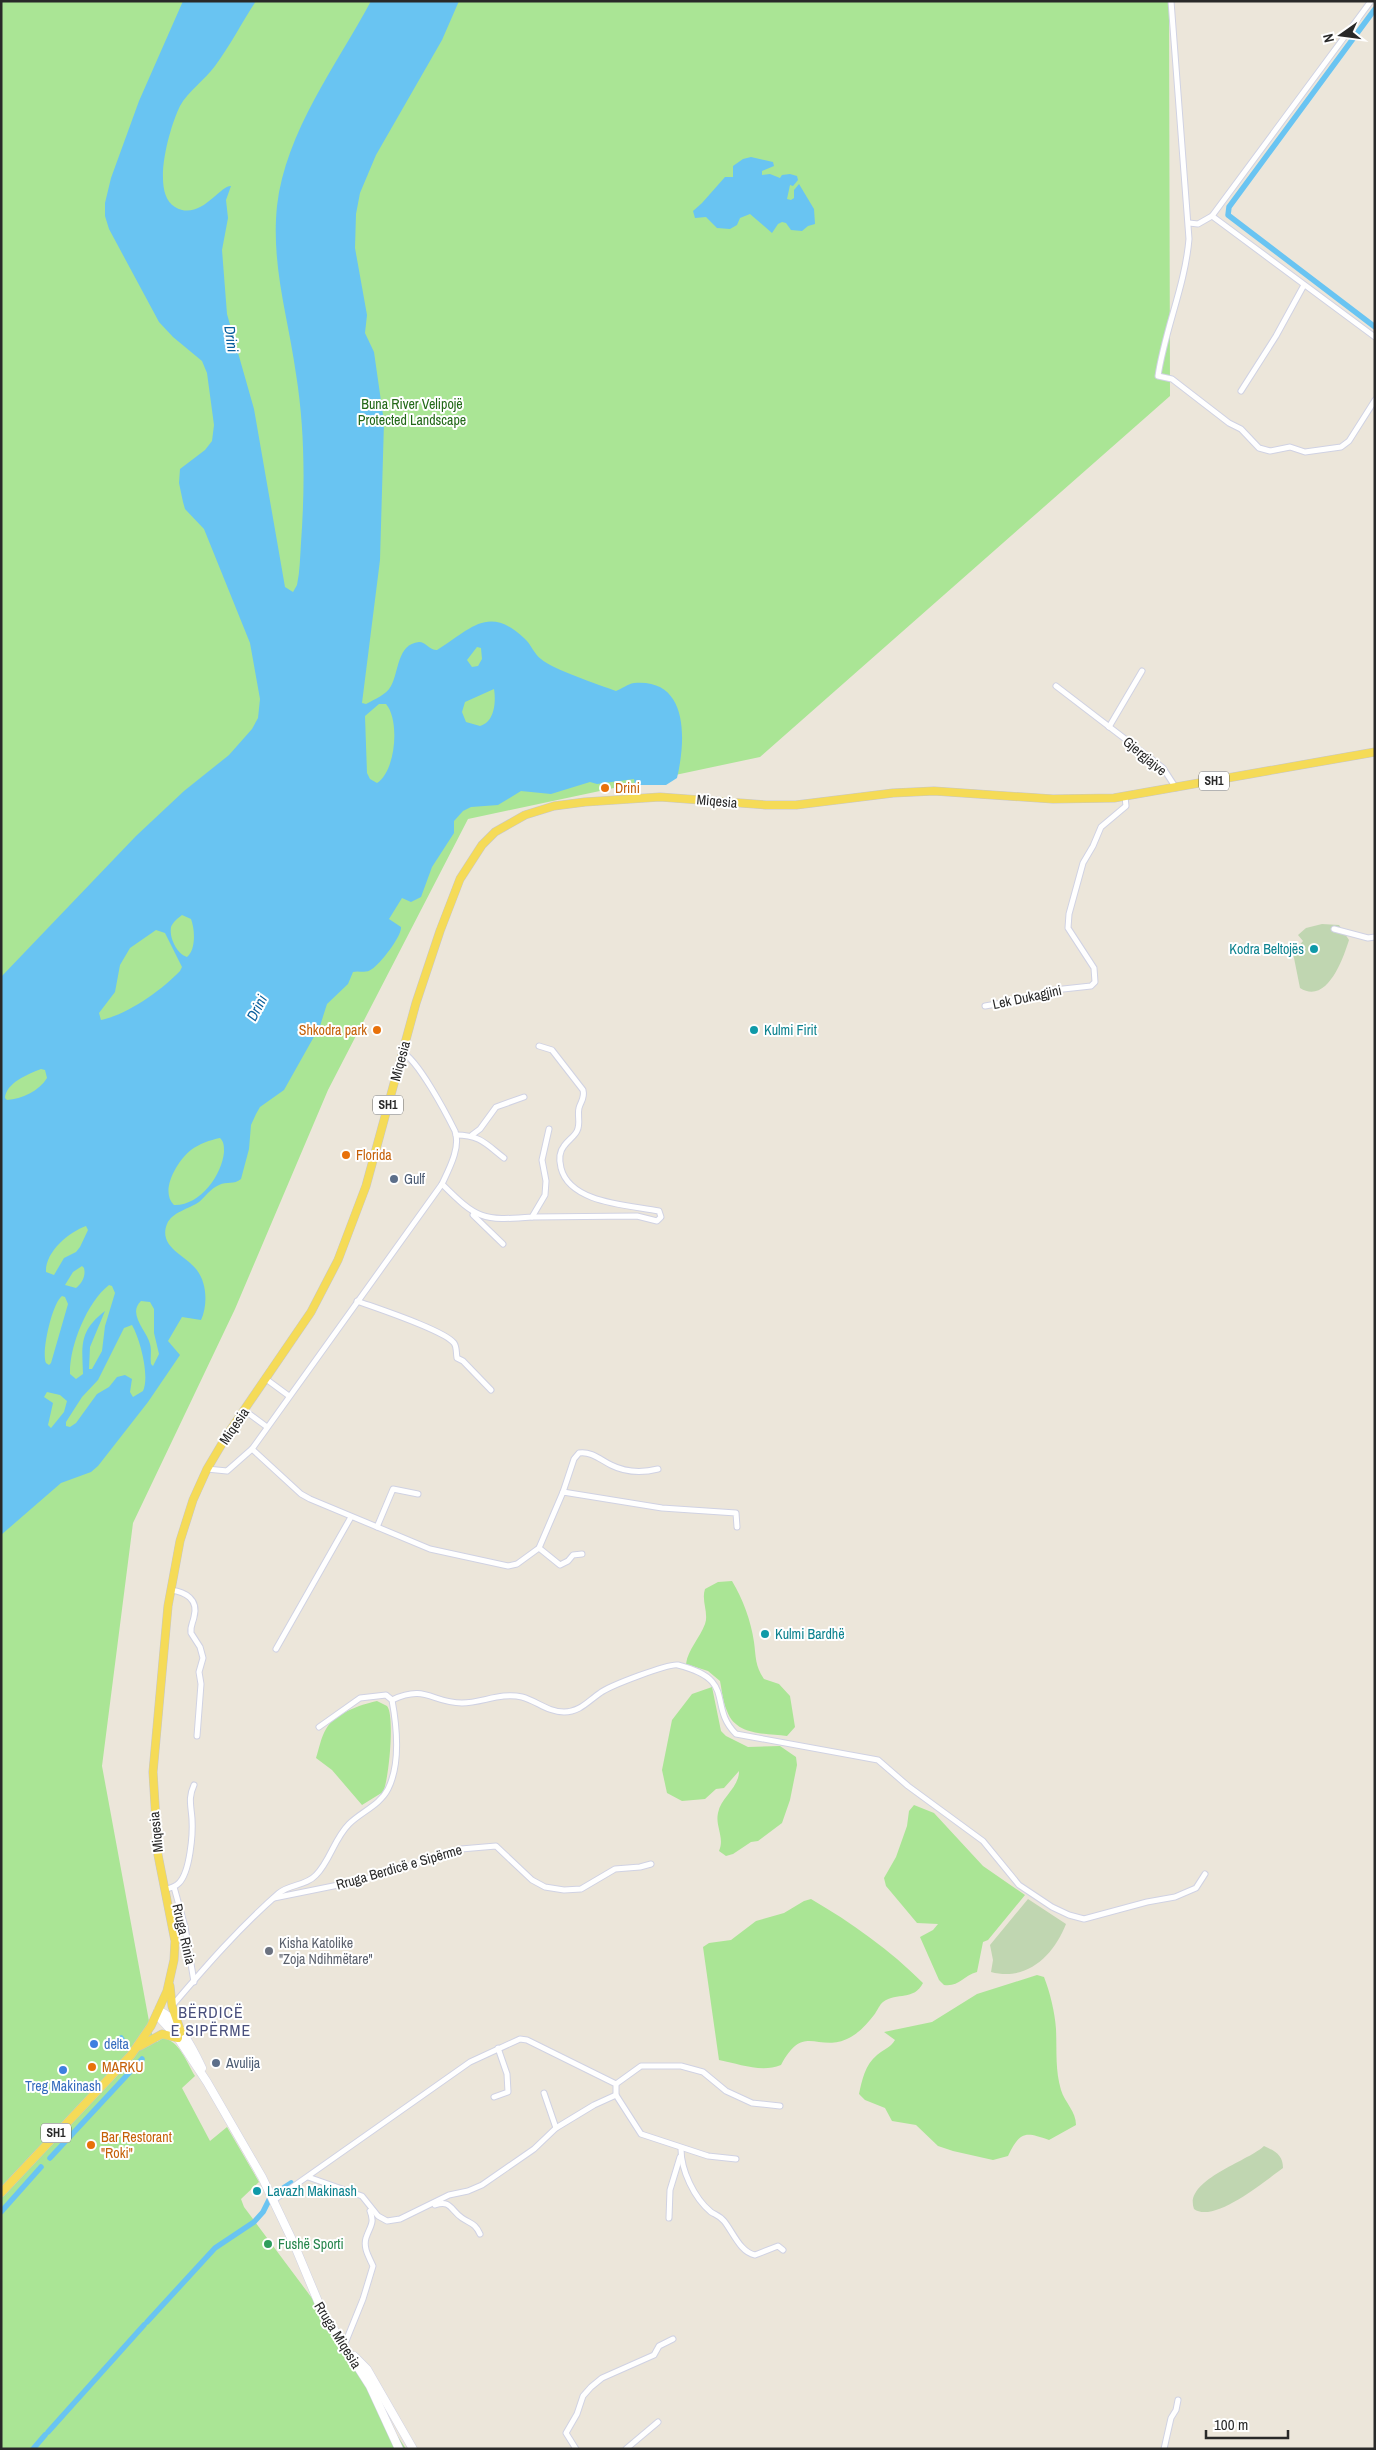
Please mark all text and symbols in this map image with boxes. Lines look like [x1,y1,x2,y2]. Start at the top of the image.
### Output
north arrow [1316,10,1366,60]
text: N [1319,32,1338,44]
water label: Drini [219,324,244,354]
park label: Buna River Velipojë Protected Landscape [358,395,466,429]
street label: Gjergjajve [1119,732,1171,780]
road number: SH1 [1199,771,1229,790]
place label: Drini [615,779,640,797]
marker: Drini [599,782,611,794]
street label: Miqesia [696,790,739,812]
place label: Kodra Beltojës [1229,940,1304,958]
marker: Kodra Beltojës [1308,943,1320,955]
street label: Lek Dukagjini [991,981,1063,1013]
water label: Drini [241,991,272,1024]
place label: Shkodra park [299,1021,367,1039]
place label: Kulmi Firit [764,1021,817,1039]
marker: Shkodra park [371,1024,383,1036]
marker: Kulmi Firit [748,1024,760,1036]
street label: Miqesia [386,1038,414,1083]
road number: SH1 [373,1096,403,1114]
place label: Florida [356,1146,392,1164]
marker: Florida [340,1149,352,1161]
place label: Gulf [404,1170,426,1188]
marker: Gulf [388,1173,400,1185]
street label: Miqesia [215,1404,253,1448]
place label: Kulmi Bardhë [775,1625,845,1643]
marker: Kulmi Bardhë [759,1628,771,1640]
street label: Miqesia [145,1810,167,1853]
street label: Rruga Berdicë e Sipërme [334,1840,464,1894]
street label: Rruga Rinia [168,1902,200,1967]
place label: Kisha Katolike "Zoja Ndihmëtare" [279,1934,373,1968]
marker: Kisha Katolike "Zoja Ndihmëtare" [263,1945,275,1957]
district label: BËRDICË E SIPËRME [171,2001,251,2041]
place label: delta [104,2035,130,2053]
marker: delta [88,2038,100,2050]
place label: Avulija [225,2054,261,2072]
marker: Avulija [210,2057,222,2069]
place label: MARKU [102,2058,143,2076]
marker: MARKU [86,2061,98,2073]
marker: Treg Makinash [57,2064,69,2076]
place label: Treg Makinash [25,2077,101,2095]
road number: SH1 [41,2124,71,2142]
place label: Bar Restorant "Roki" [101,2128,172,2162]
marker: Bar Restorant "Roki" [85,2139,97,2151]
place label: Lavazh Makinash [267,2182,357,2200]
marker: Lavazh Makinash [251,2185,263,2197]
place label: Fushë Sporti [278,2235,344,2253]
marker: Fushë Sporti [262,2238,274,2250]
street label: Rruga Miqesia [310,2298,366,2372]
scale bar [1206,2408,1288,2440]
text: 100 m [1214,2414,1248,2435]

